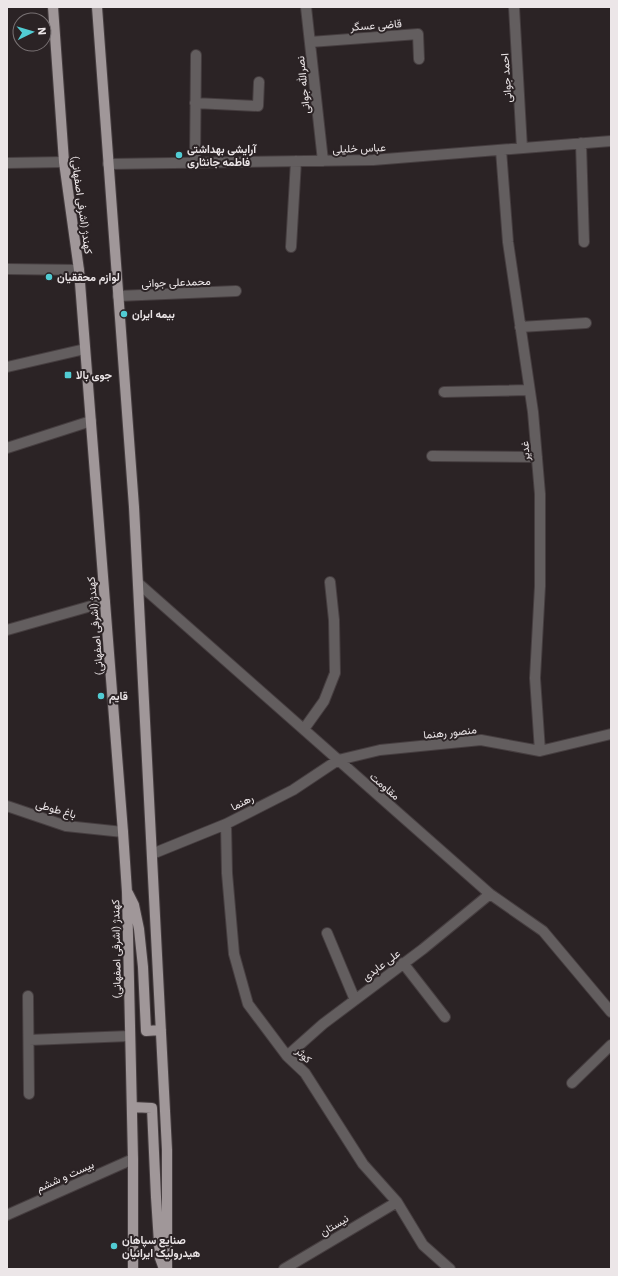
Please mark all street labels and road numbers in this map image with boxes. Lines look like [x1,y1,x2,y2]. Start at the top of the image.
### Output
street label: قاضی عسگر [349,16,402,34]
street label: احمد جوانی [497,53,515,103]
street label: نصرالله جوانی [293,55,313,115]
street label: عباس خلیلی [332,140,386,156]
street label: کهندژ (اشرفی اصفهانی) [68,155,96,255]
street label: محمدعلی جوانی [141,274,211,290]
street label: غدیر [517,440,533,462]
street label: کهندژ (اشرفی اصفهانی) [84,576,106,676]
street label: منصور رهنما [423,722,478,742]
street label: مقاومت [367,769,403,803]
street label: رهنما [228,790,256,814]
street label: باغ طوطی [34,797,78,822]
street label: کهندژ (اشرفی اصفهانی) [108,899,124,999]
street label: علی عابدی [359,946,403,984]
street label: کوثر [292,1043,315,1066]
street label: بیست و ششم [34,1157,96,1196]
street label: نیستان [317,1211,351,1239]

